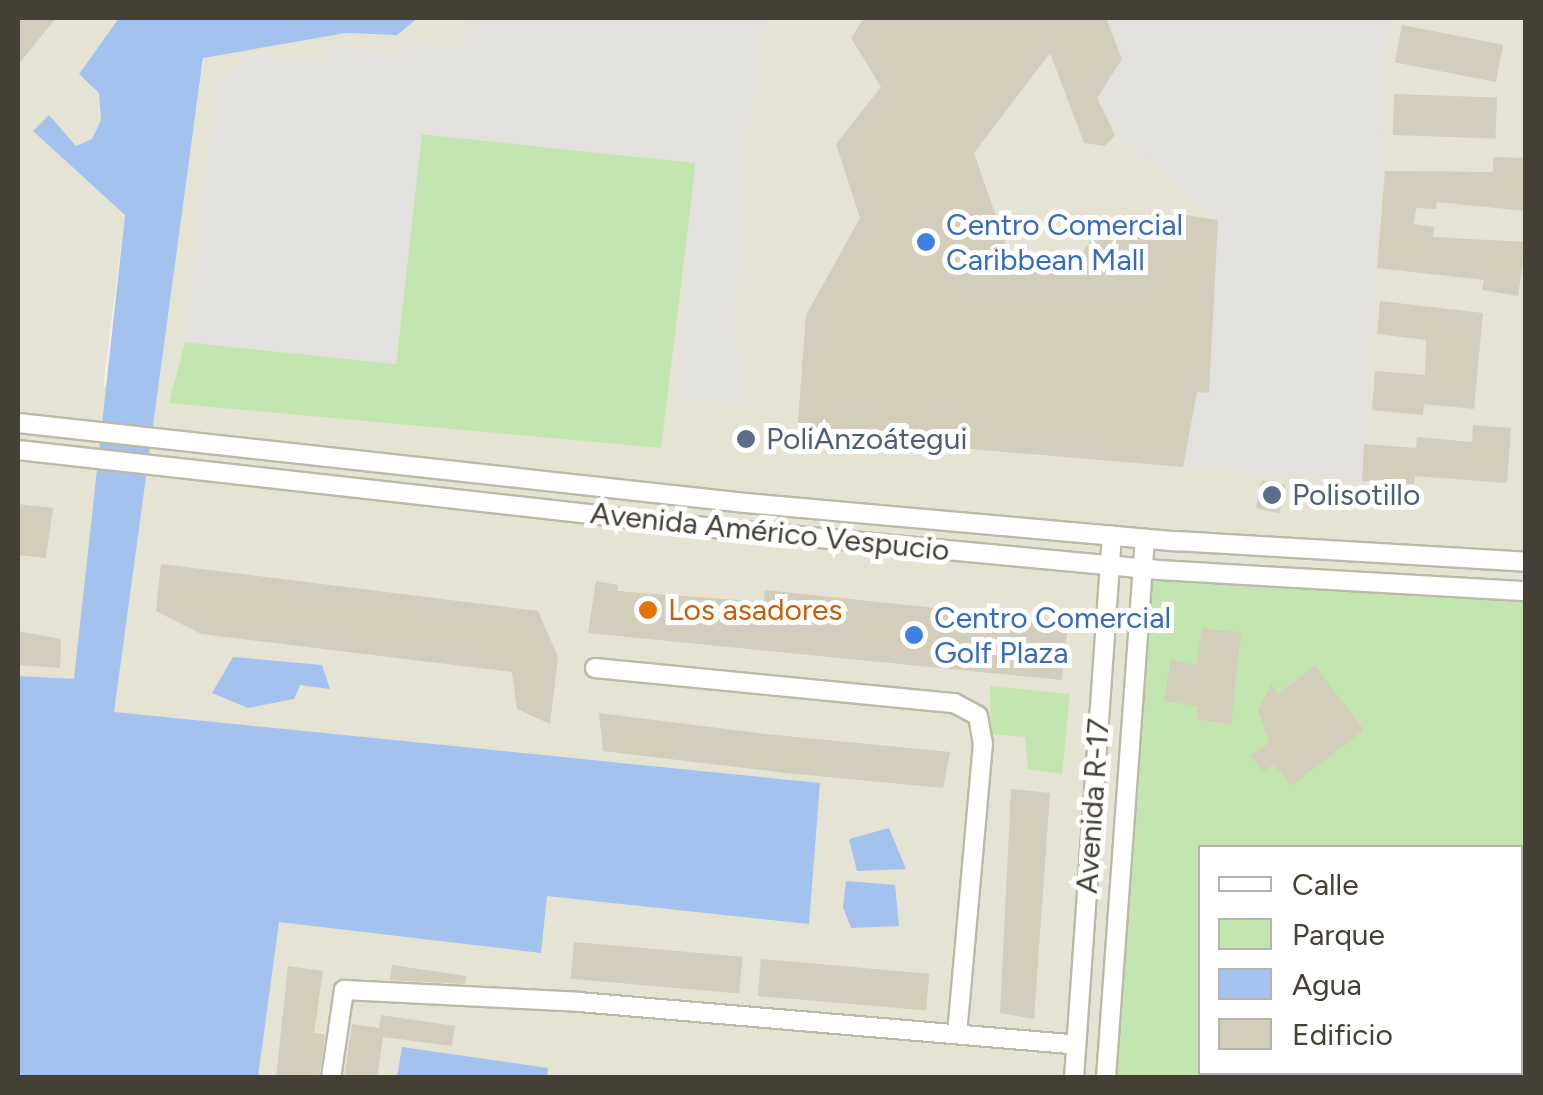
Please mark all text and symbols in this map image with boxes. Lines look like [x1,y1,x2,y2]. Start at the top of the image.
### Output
place label: Centro Comercial Caribbean Mall [946,207,1183,278]
marker: Centro Comercial Caribbean Mall [915,231,937,253]
place label: PoliAnzoátegui [766,421,967,457]
marker: PoliAnzoátegui [735,428,757,450]
place label: Polisotillo [1292,477,1420,513]
marker: Polisotillo [1261,484,1283,506]
street label: Avenida Américo Vespucio [589,495,951,569]
place label: Los asadores [668,592,842,628]
marker: Los asadores [637,599,659,621]
place label: Centro Comercial Golf Plaza [934,600,1171,670]
marker: Centro Comercial Golf Plaza [903,624,925,646]
street label: Avenida R-17 [1069,717,1117,895]
legend [1198,845,1523,1075]
text: Calle [1292,866,1359,903]
text: Parque [1292,916,1385,953]
text: Agua [1292,966,1362,1003]
text: Edificio [1292,1016,1393,1053]

